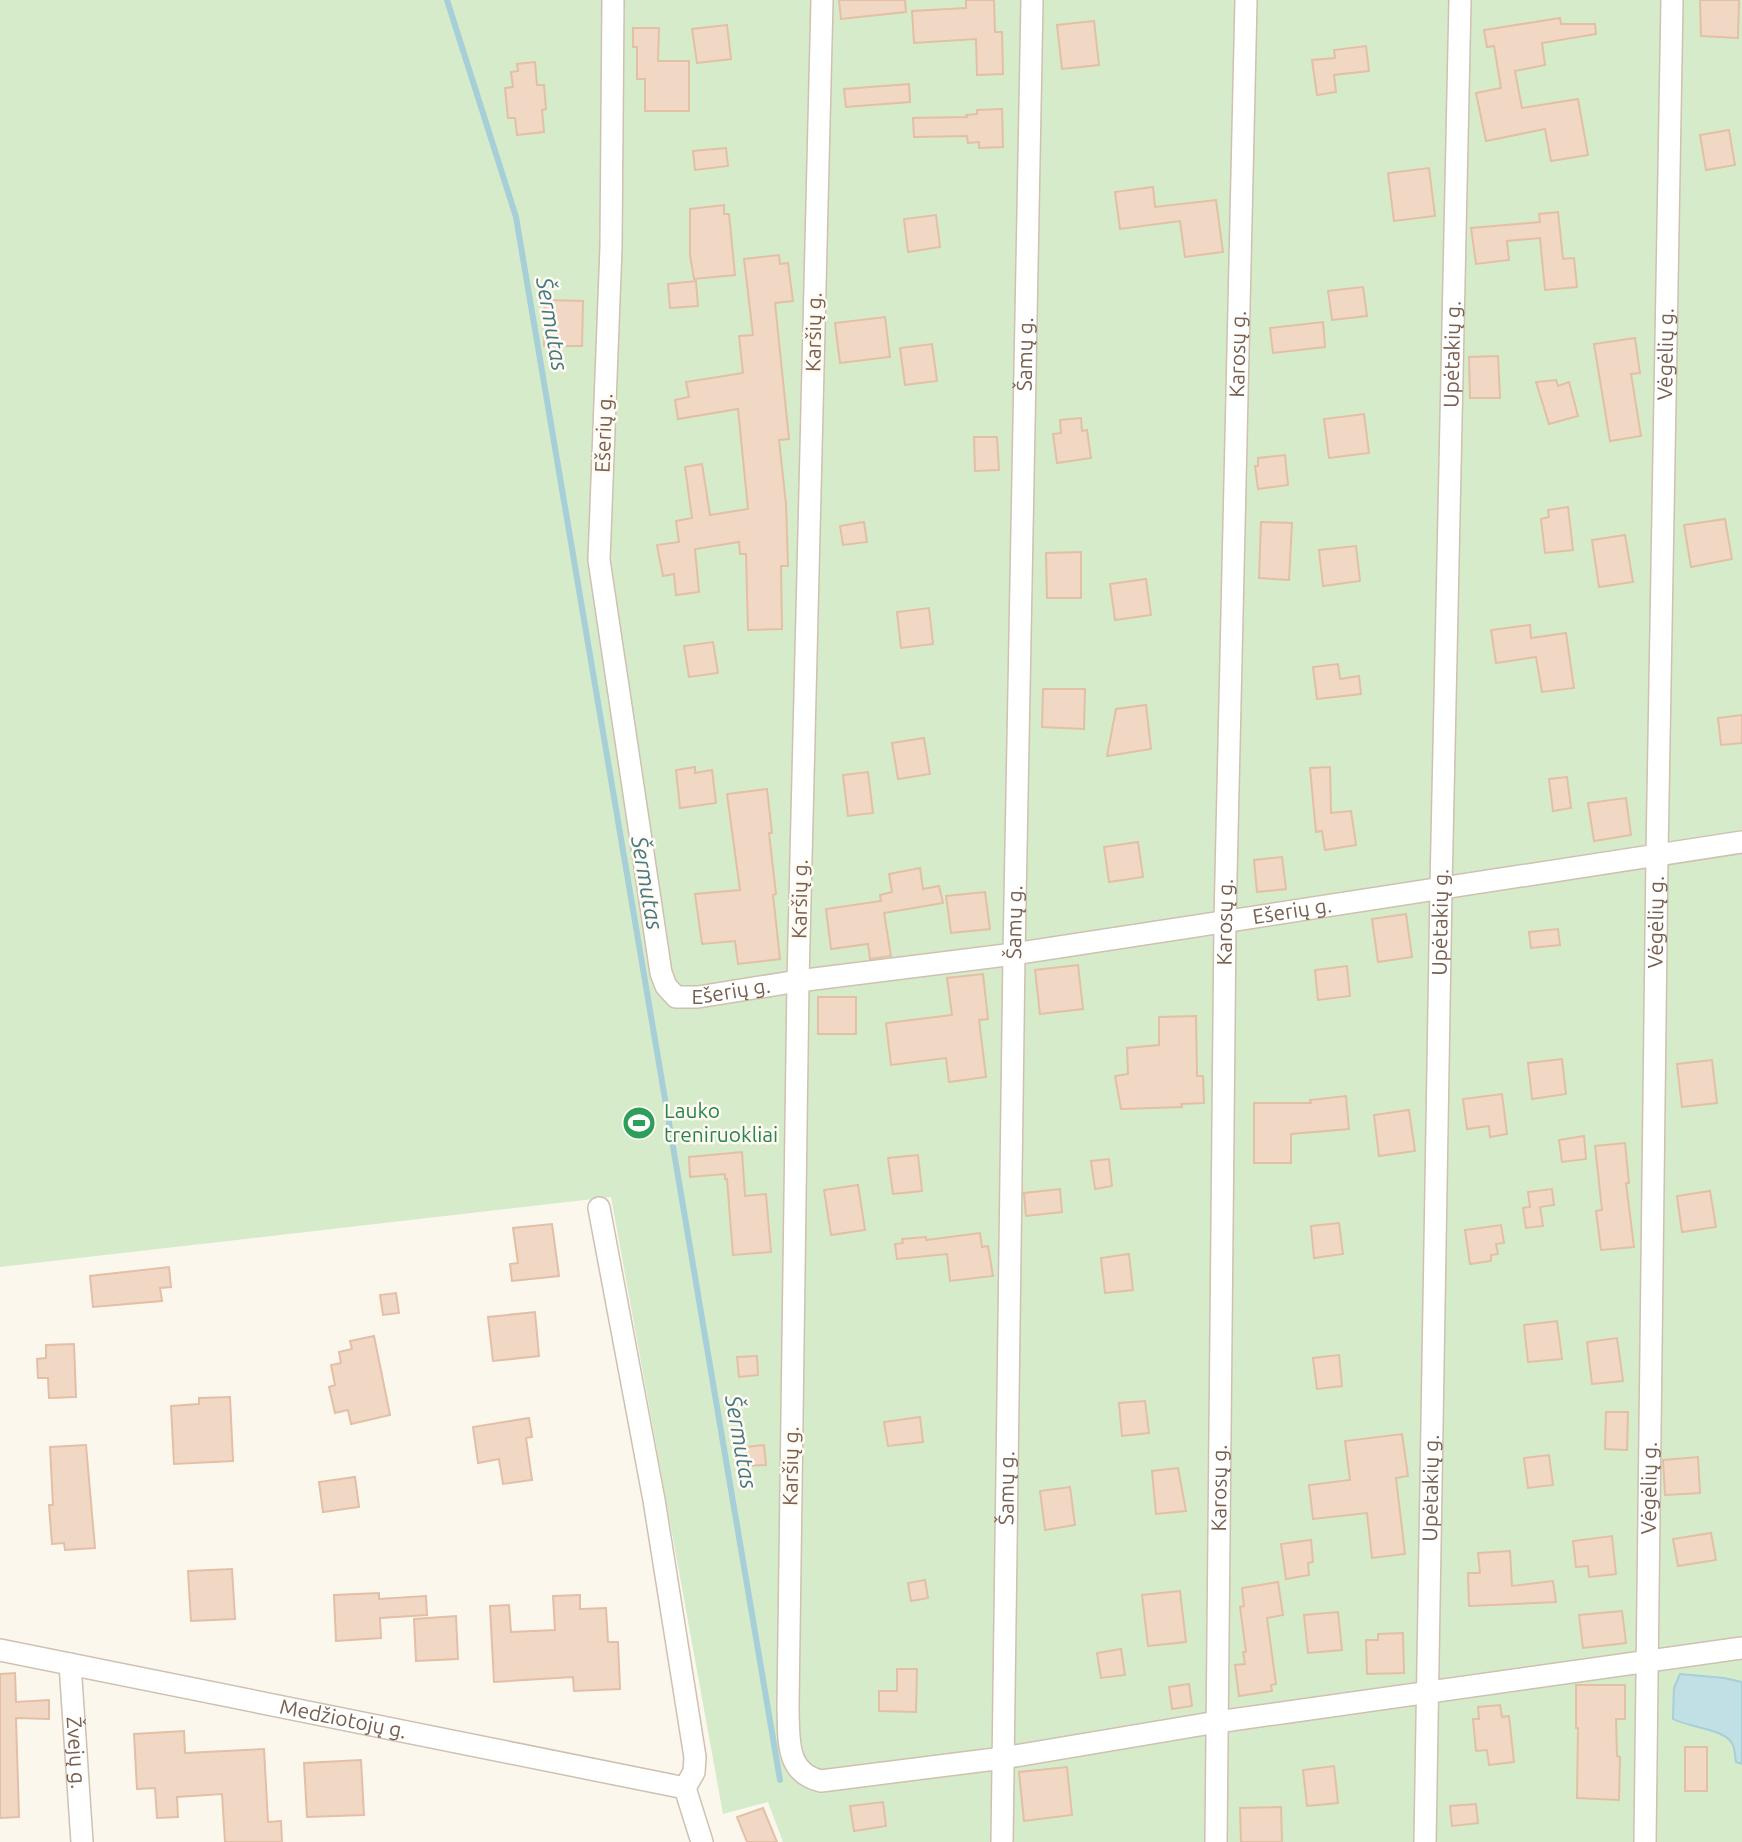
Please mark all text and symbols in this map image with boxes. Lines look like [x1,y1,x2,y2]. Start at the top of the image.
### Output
water label: Šermutas [532,274,573,373]
street label: Karšių g. [800,292,826,372]
street label: Upėtakių g. [1438,300,1465,408]
street label: Vėgėlių g. [1652,308,1678,401]
street label: Karosų g. [1224,310,1250,398]
street label: Šamų g. [1012,317,1037,391]
street label: Ešerių g. [590,393,616,473]
water label: Šermutas [627,833,668,932]
street label: Karšių g. [786,859,812,939]
street label: Upėtakių g. [1427,868,1452,976]
street label: Vėgėlių g. [1643,876,1668,968]
street label: Karosų g. [1212,878,1237,966]
street label: Šamų g. [1001,885,1026,959]
street label: Ešerių g. [1251,892,1333,928]
street label: Ešerių g. [692,973,772,1008]
place label: Lauko treniruokliai [664,1098,778,1146]
sports icon: Lauko treniruokliai [620,1104,658,1142]
water label: Šermutas [721,1392,762,1491]
street label: Karšių g. [777,1426,803,1506]
street label: Upėtakių g. [1417,1434,1443,1542]
street label: Vėgėlių g. [1636,1442,1661,1534]
street label: Karosų g. [1206,1444,1231,1532]
street label: Šamų g. [993,1451,1018,1525]
street label: Medžiotojų g. [278,1694,409,1743]
street label: Žvejų g. [63,1716,91,1790]

